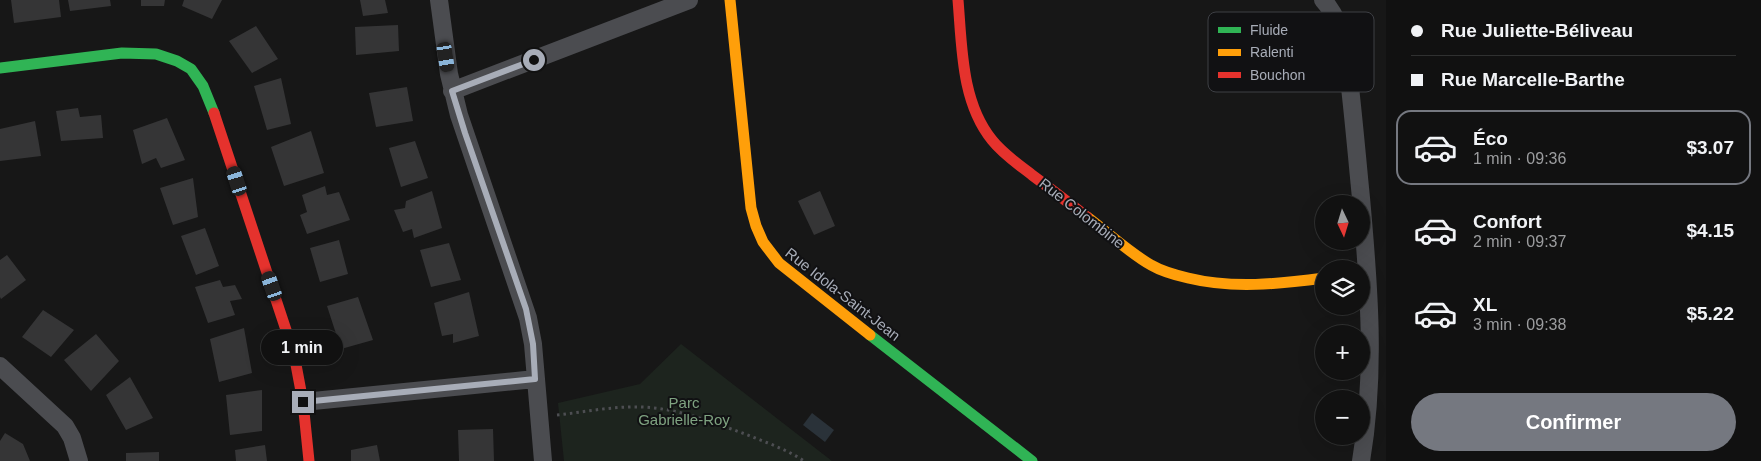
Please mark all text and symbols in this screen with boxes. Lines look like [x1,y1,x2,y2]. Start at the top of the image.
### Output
legend [1208,12,1374,92]
text: Rue Juliette-Béliveau [1441,20,1633,41]
text: Fluide [1250,22,1288,38]
car [436,41,455,73]
text: Ralenti [1250,44,1294,60]
route start [523,49,545,71]
text: Bouchon [1250,67,1305,83]
text: Rue Marcelle-Barthe [1441,69,1625,90]
icon: car [1413,125,1458,170]
text: Éco [1473,128,1508,149]
text: $3.07 [1686,137,1734,158]
text: 1 min · 09:36 [1473,150,1566,167]
car [225,164,248,198]
street label: Rue Colombine [1036,174,1128,252]
north arrow [1315,195,1370,250]
map controls [1315,195,1370,445]
icon: car [1413,208,1458,253]
text: Confort [1473,211,1542,232]
text: $4.15 [1686,220,1734,241]
text: 2 min · 09:37 [1473,233,1566,250]
street label: Rue Idola-Saint-Jean [782,244,904,344]
button: layers [1315,260,1370,315]
car [260,269,283,303]
icon: car [1413,291,1458,336]
text: XL [1473,294,1497,315]
text: $5.22 [1686,303,1734,324]
text: 3 min · 09:38 [1473,316,1566,333]
button: + [1315,325,1370,380]
callout: 1 min [262,330,344,364]
text: 1 min [281,339,323,356]
button: − [1315,390,1370,445]
route end [292,391,314,413]
button: Confirmer [1411,393,1736,451]
park label: Parc Gabrielle-Roy [638,394,730,428]

